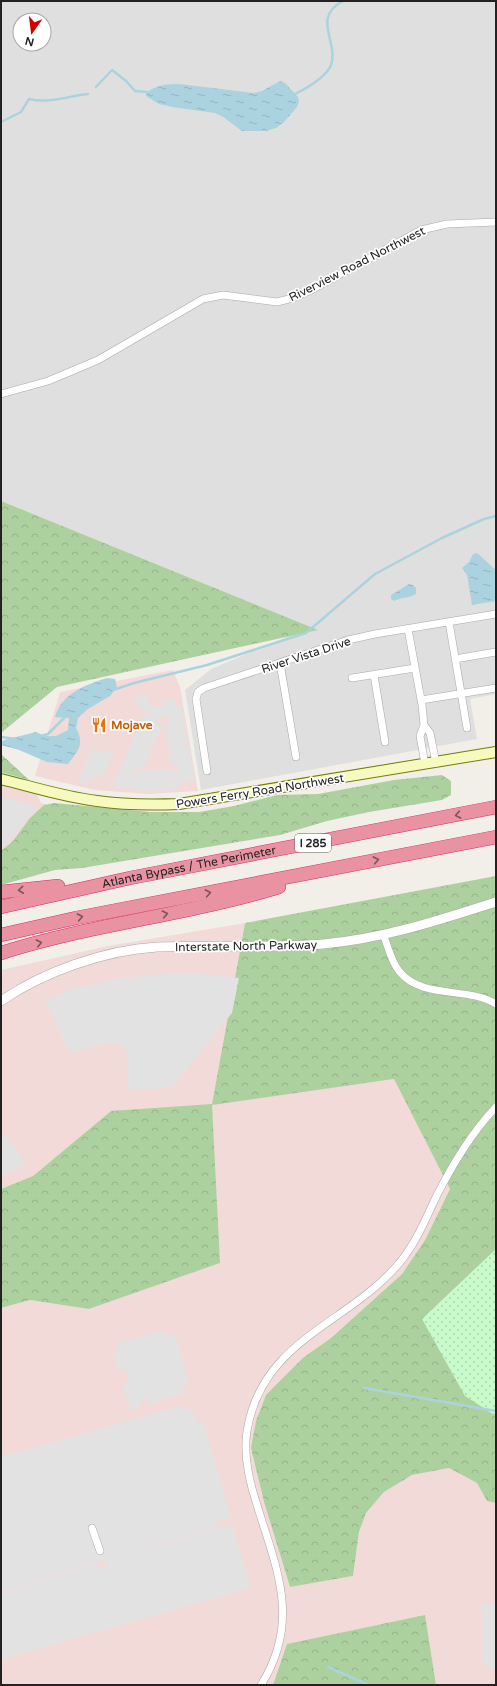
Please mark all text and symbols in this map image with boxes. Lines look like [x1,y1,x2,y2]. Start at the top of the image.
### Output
north arrow [12,12,52,52]
text: N [24,34,36,49]
street label: Riverview Road Northwest [287,223,428,304]
street label: River Vista Drive [260,634,353,676]
restaurant icon: Mojave [90,716,108,734]
place label: Mojave [111,718,153,733]
street label: Powers Ferry Road Northwest [175,771,346,811]
one-way arrow [455,810,461,818]
road number: I 285 [295,834,331,852]
street label: Atlanta Bypass / The Perimeter [100,843,277,891]
one-way arrow [373,857,379,865]
one-way arrow [18,885,24,894]
one-way arrow [205,889,211,897]
one-way arrow [162,911,169,919]
one-way arrow [77,914,83,922]
street label: Interstate North Parkway [175,938,318,954]
one-way arrow [35,939,42,947]

